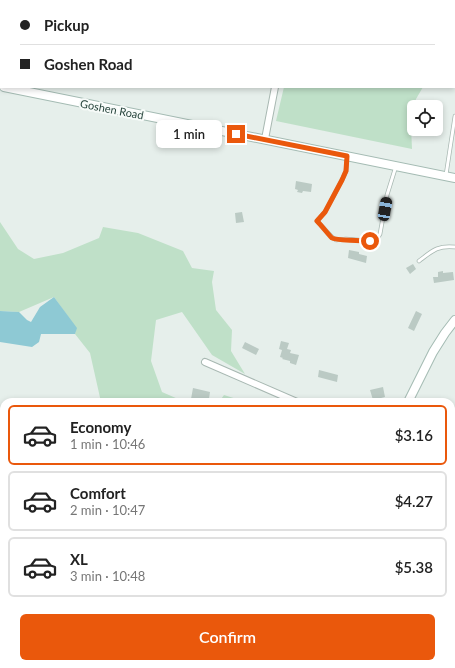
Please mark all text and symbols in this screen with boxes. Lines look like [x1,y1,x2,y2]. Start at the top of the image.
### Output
text: Pickup [44,16,89,34]
text: Goshen Road [44,55,132,73]
street label: Goshen Road [79,96,145,122]
map controls [407,100,443,136]
button: locate [407,100,443,136]
callout: 1 min [156,120,222,148]
route end [227,125,245,143]
text: 1 min [173,126,205,142]
car [377,196,393,222]
route start [361,232,379,250]
icon: car [22,417,58,453]
text: Economy [70,418,131,436]
text: $3.16 [395,426,433,444]
text: 1 min · 10:46 [70,436,145,452]
icon: car [22,483,58,519]
text: Comfort [70,484,126,502]
text: $4.27 [395,492,433,510]
text: 2 min · 10:47 [70,502,145,518]
icon: car [22,549,58,585]
text: XL [70,550,88,568]
text: $5.38 [395,558,433,576]
text: 3 min · 10:48 [70,568,145,584]
button: Confirm [20,614,435,660]

